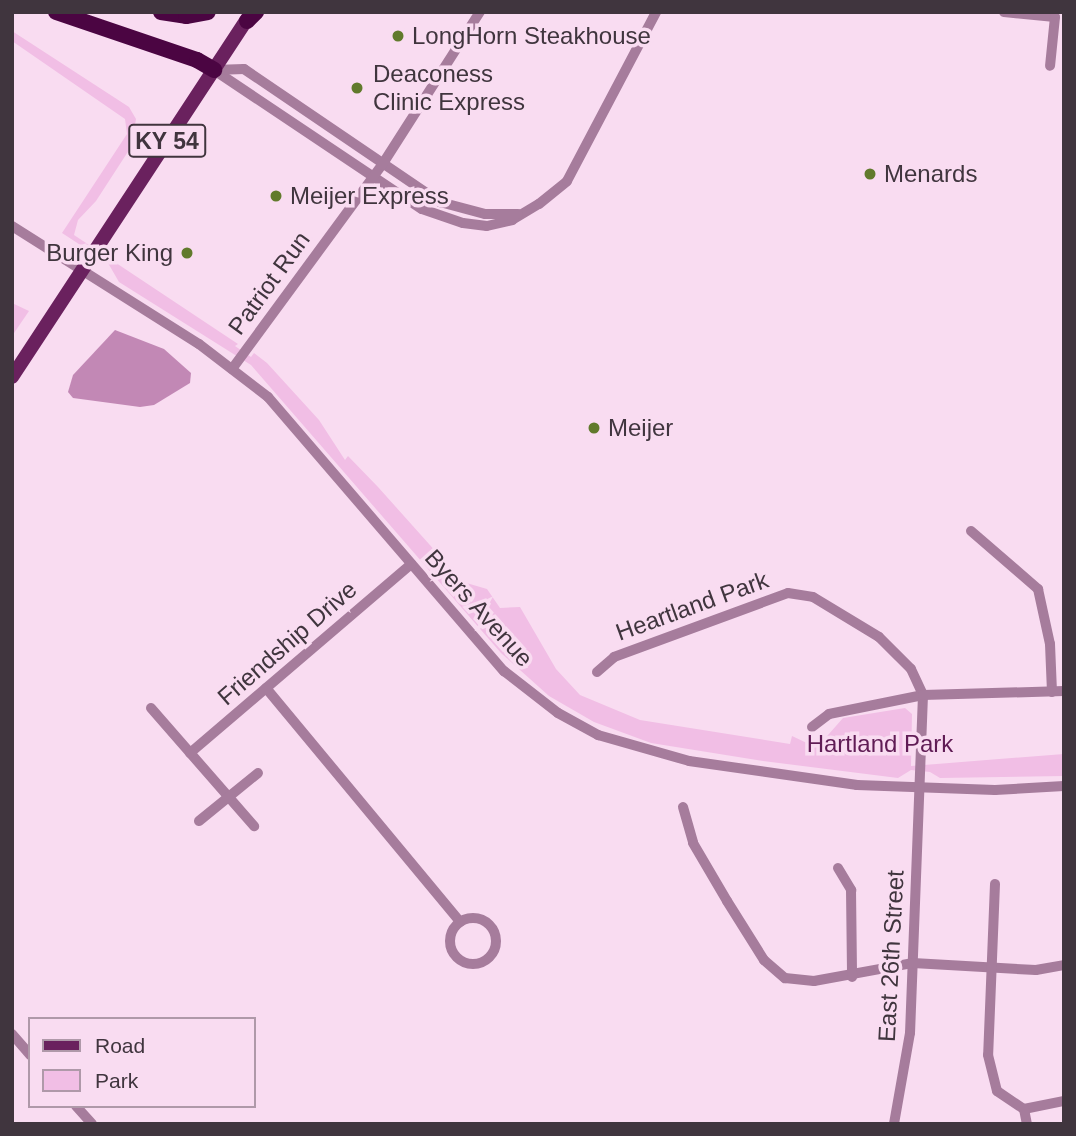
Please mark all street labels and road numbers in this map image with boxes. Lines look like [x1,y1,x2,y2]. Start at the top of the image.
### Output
road number: KY 54 [127,122,207,160]
street label: Patriot Run [222,226,316,340]
street label: Byers Avenue [418,543,540,673]
street label: Heartland Park [612,565,772,647]
street label: Friendship Drive [212,575,362,711]
street label: East 26th Street [872,869,910,1043]

